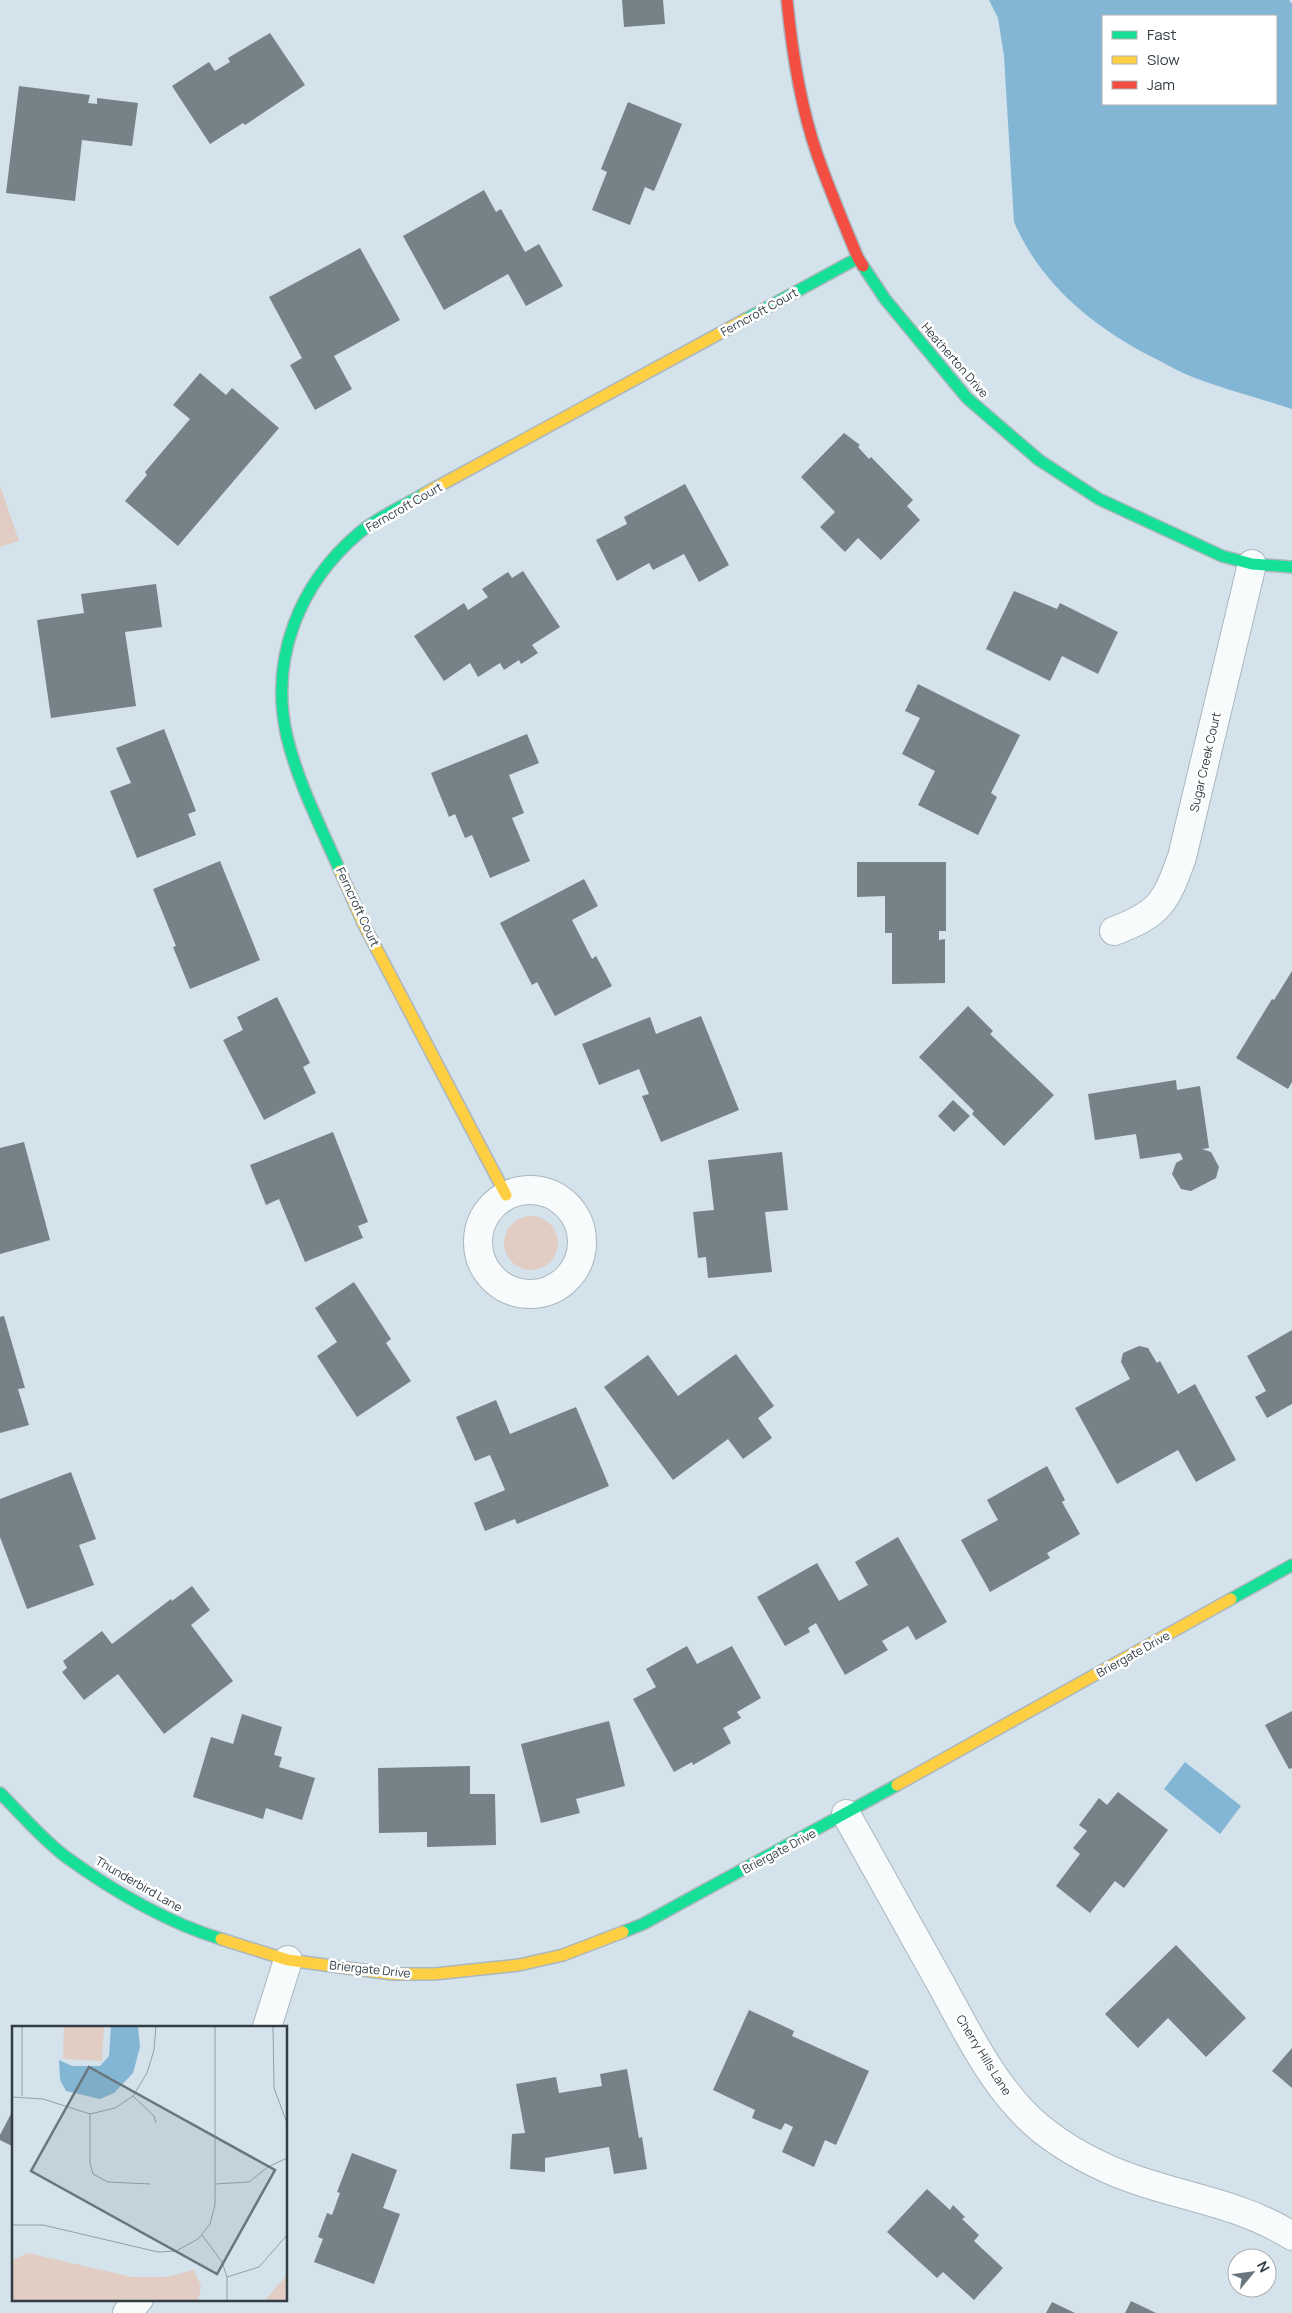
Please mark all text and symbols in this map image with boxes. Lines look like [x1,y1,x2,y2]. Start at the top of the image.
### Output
legend [1102,15,1277,105]
text: Fast [1147,24,1176,45]
text: Slow [1147,49,1180,70]
text: Jam [1147,74,1175,95]
street label: Ferncroft Court [717,284,801,340]
street label: Heatherton Drive [918,319,992,401]
street label: Ferncroft Court [363,478,445,536]
street label: Sugar Creek Court [1185,710,1225,814]
street label: Ferncroft Court [332,865,384,950]
street label: Briergate Drive [1093,1627,1173,1681]
street label: Briergate Drive [739,1824,819,1878]
street label: Thunderbird Lane [93,1852,185,1916]
street label: Briergate Drive [329,1956,411,1982]
street label: Cherry Hills Lane [952,2011,1016,2099]
inset map [12,2026,288,2300]
north arrow [1227,2248,1277,2298]
text: N [1253,2257,1275,2275]

